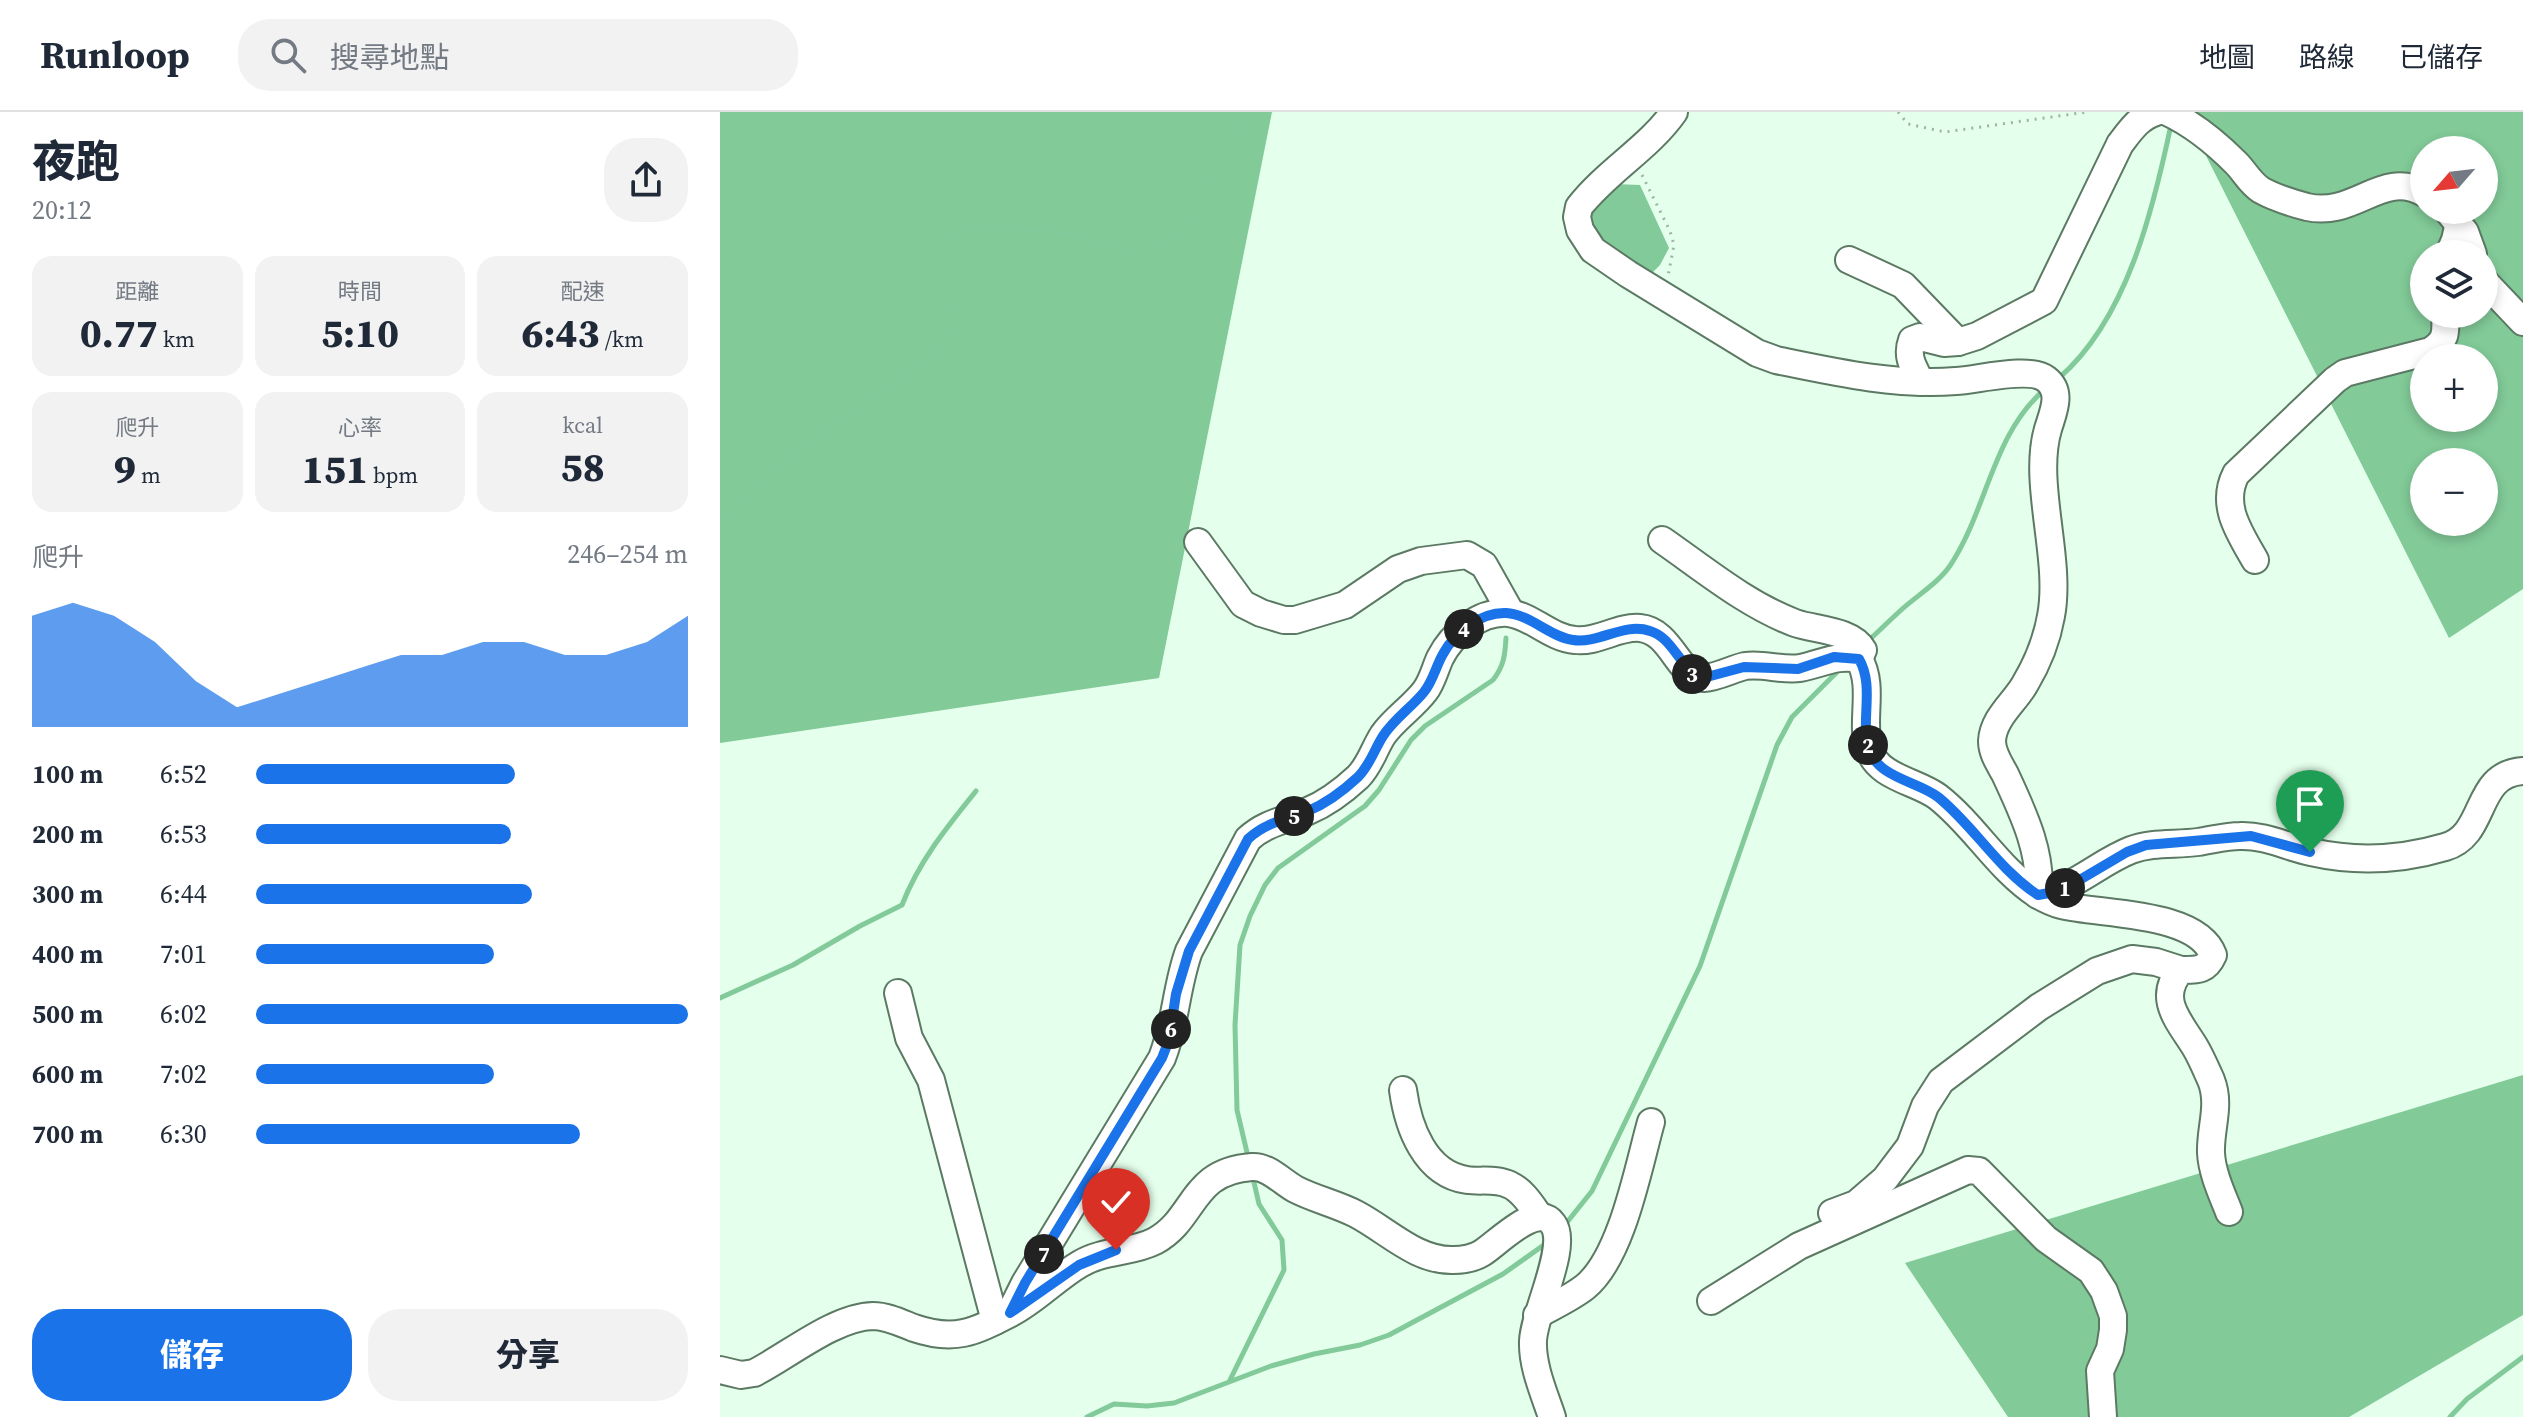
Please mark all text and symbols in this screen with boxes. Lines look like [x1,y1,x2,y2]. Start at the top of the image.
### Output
search box [238,19,798,91]
text: Runloop [40,29,190,81]
icon: search [266,33,310,77]
text: 搜尋地點 [330,37,450,78]
text: 地圖 [2199,38,2255,76]
text: 路線 [2299,38,2355,76]
text: 已儲存 [2399,38,2483,76]
text: 夜跑 [32,131,120,192]
north arrow [2410,136,2498,224]
map controls [2410,136,2498,536]
button: share [604,138,688,222]
text: 20:12 [32,192,92,228]
button: layers [2410,240,2498,328]
text: 距離 [115,276,159,306]
text: 時間 [338,276,382,306]
text: 配速 [561,276,605,306]
text: 0.77 [80,306,158,360]
text: 5:10 [321,306,399,360]
text: 6:43 [521,306,600,360]
text: km [158,324,195,354]
text: /km [600,324,644,354]
button: + [2410,344,2498,432]
text: kcal [563,410,603,440]
text: 爬升 [115,412,159,442]
text: 心率 [338,412,382,442]
text: 58 [561,440,605,494]
text: 9 [114,442,136,496]
text: 151 [302,442,368,496]
button: − [2410,448,2498,536]
text: m [136,460,161,490]
text: bpm [368,460,418,490]
text: 246–254 m [567,536,688,572]
text: 爬升 [32,539,84,575]
pin: 4 [1444,609,1484,649]
text: 4 [1458,614,1470,644]
pin: 3 [1672,654,1712,694]
text: 3 [1686,659,1698,689]
pin: 2 [1848,725,1888,765]
text: 2 [1862,730,1874,760]
text: 100 m [32,756,103,792]
text: 6:52 [160,756,207,792]
pin [2276,770,2344,852]
icon: arrive [2288,782,2332,826]
pin: 5 [1274,796,1314,836]
text: 5 [1288,801,1300,831]
text: 200 m [32,816,103,852]
text: 6:53 [160,816,207,852]
pin: 1 [2045,868,2085,908]
text: 1 [2059,873,2071,903]
text: 300 m [32,876,103,912]
text: 6:44 [160,876,207,912]
text: 400 m [32,936,103,972]
text: 7:01 [160,936,207,972]
text: 500 m [32,996,103,1032]
text: 6:02 [160,996,207,1032]
pin: 6 [1151,1009,1191,1049]
text: 6 [1165,1014,1177,1044]
text: 600 m [32,1056,103,1092]
text: 7:02 [160,1056,207,1092]
text: 700 m [32,1116,103,1152]
text: 6:30 [160,1116,207,1152]
pin [1082,1168,1150,1250]
icon: check [1094,1180,1138,1224]
pin: 7 [1024,1234,1064,1274]
text: 7 [1038,1239,1050,1269]
button: 儲存 [32,1309,352,1401]
button: 分享 [368,1309,688,1401]

